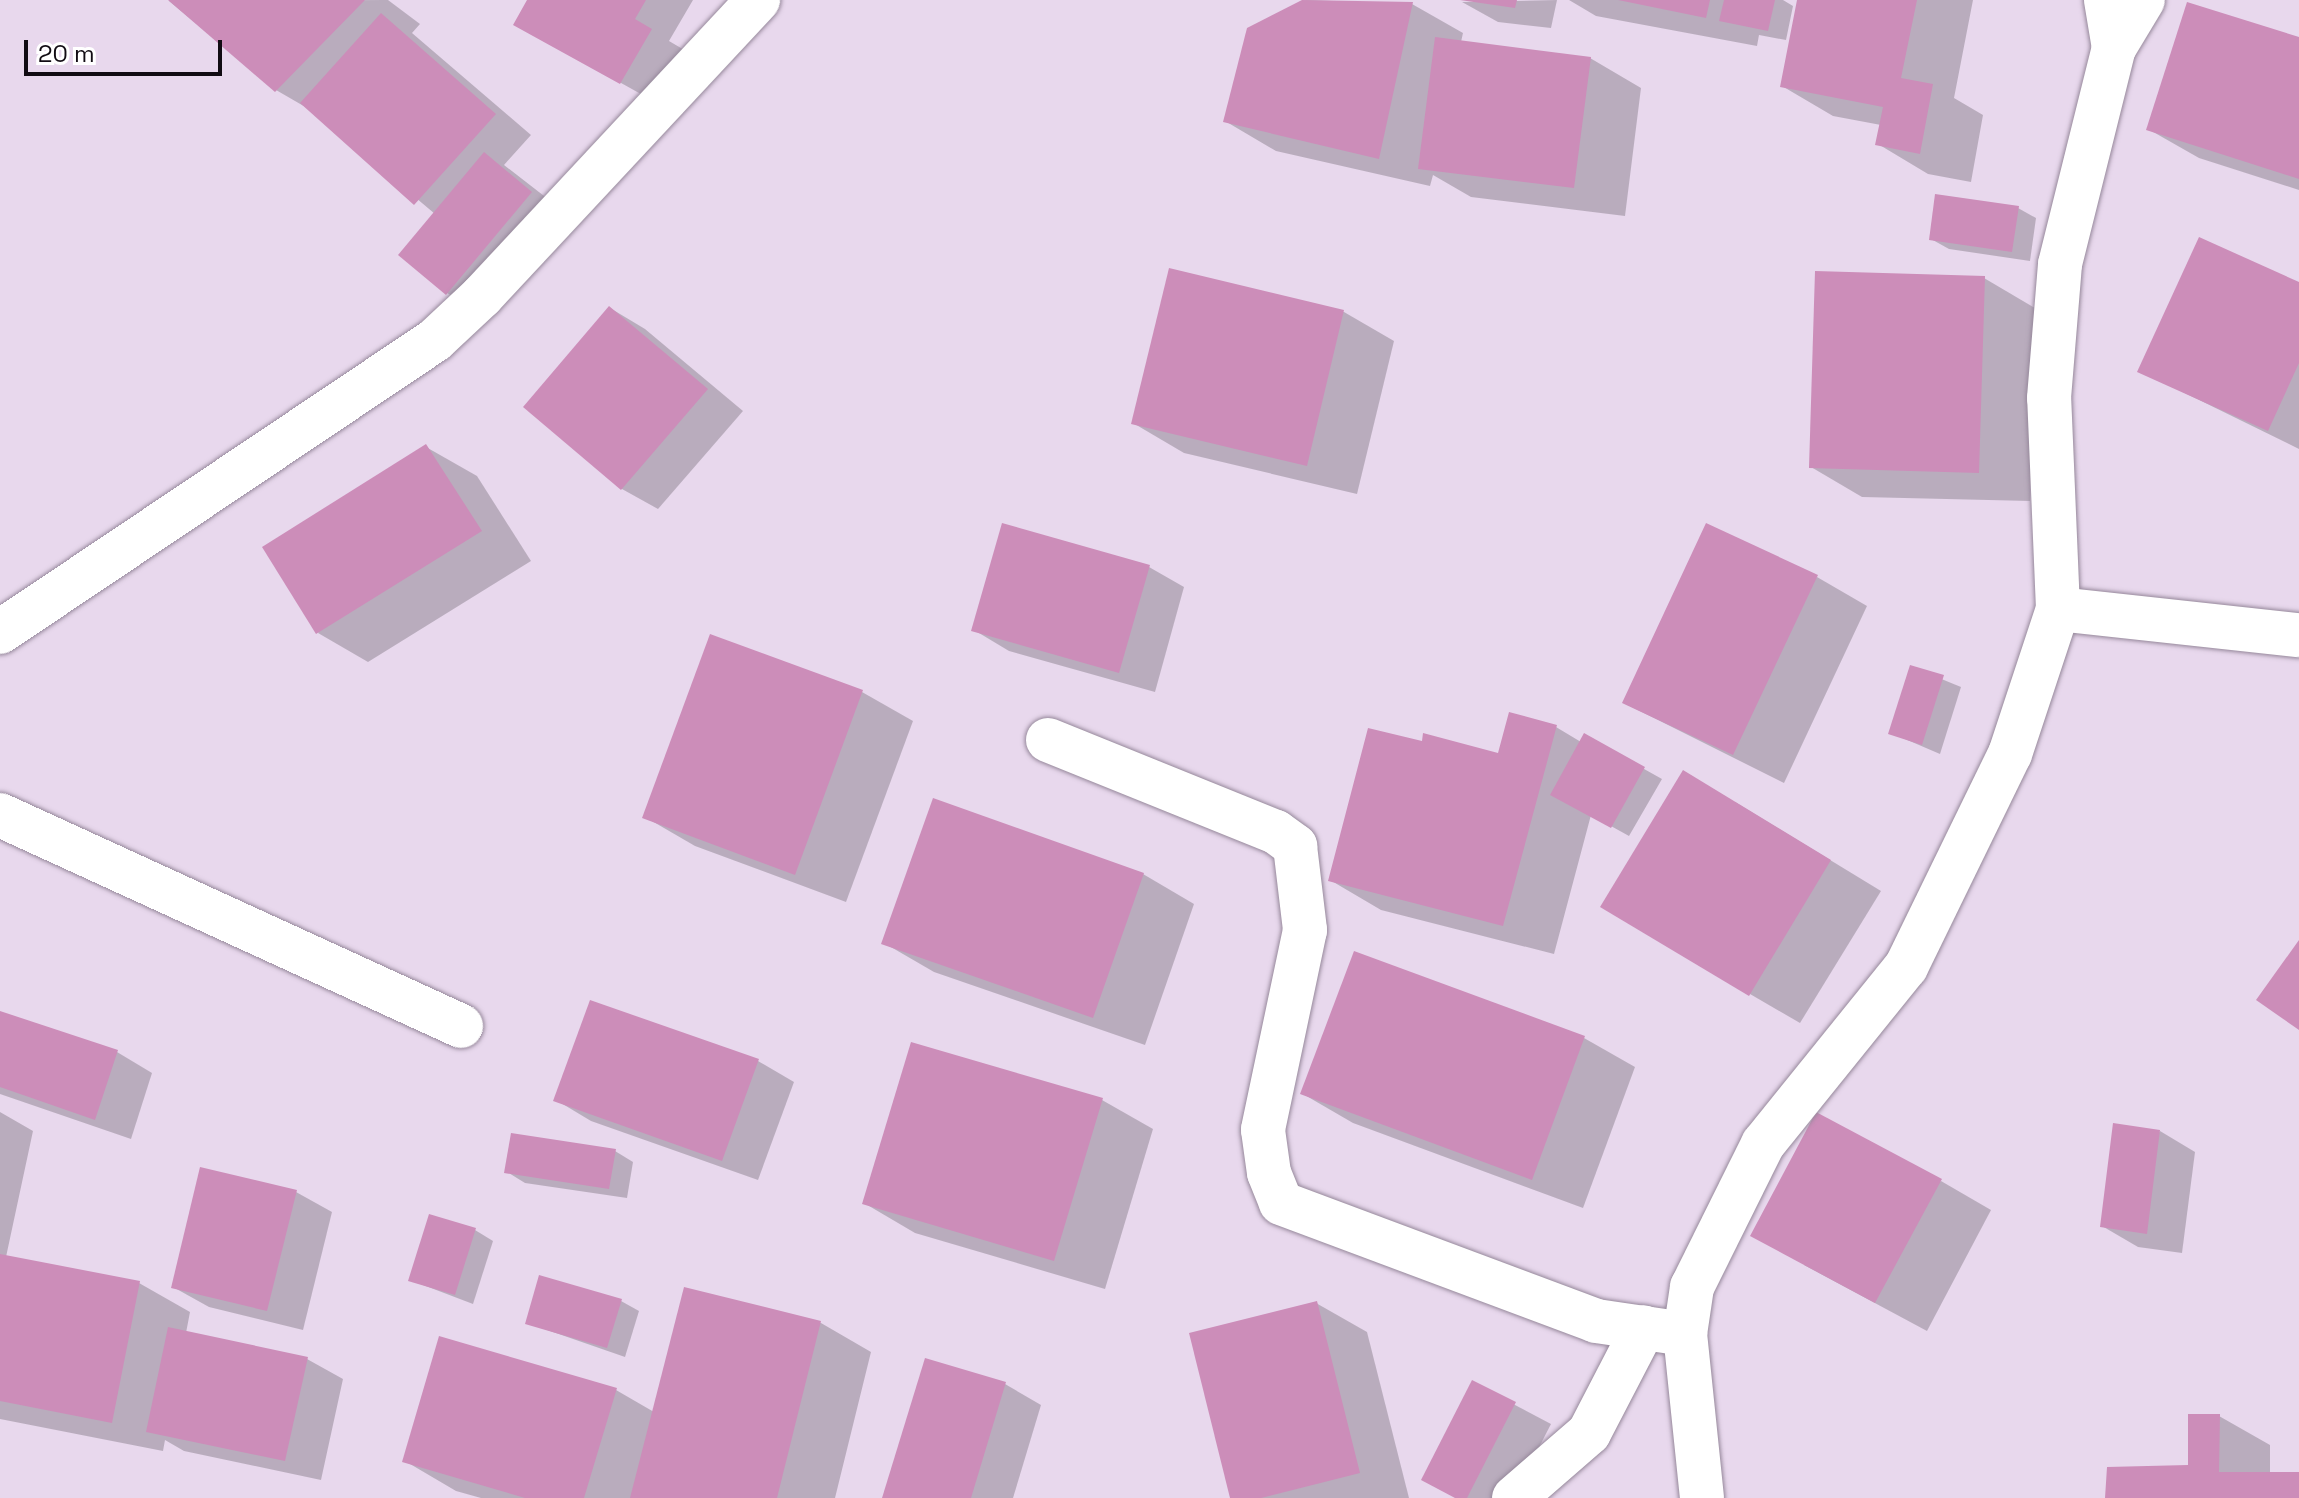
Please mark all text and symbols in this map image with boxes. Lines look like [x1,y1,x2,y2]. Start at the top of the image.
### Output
scale bar [28,24,226,74]
text: 20 m [38,38,95,69]

